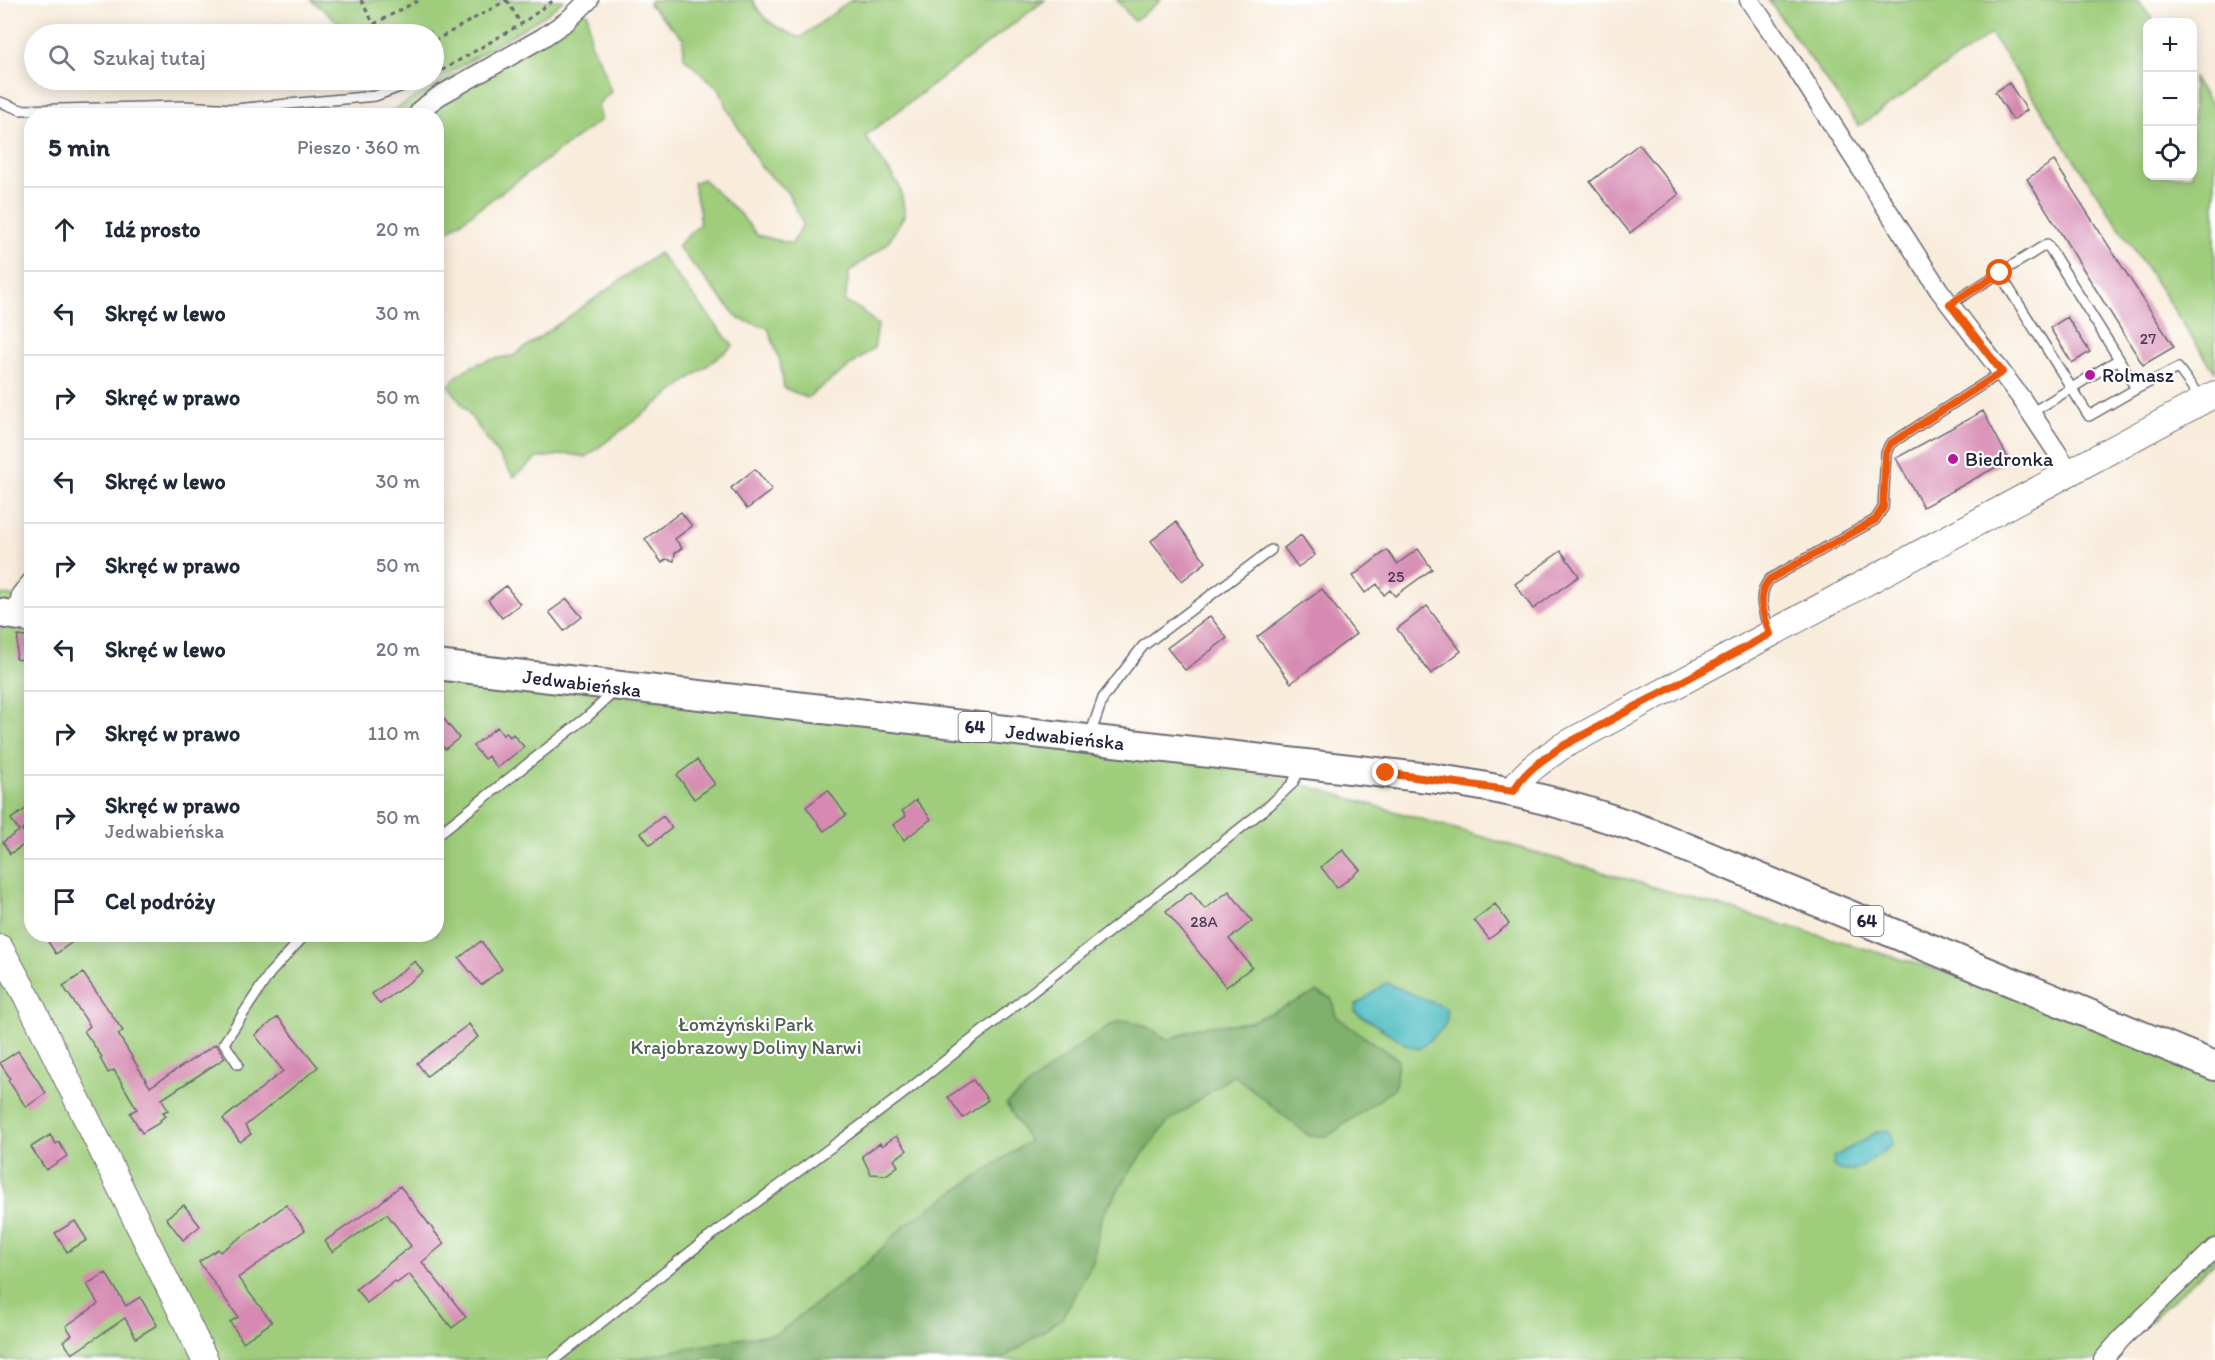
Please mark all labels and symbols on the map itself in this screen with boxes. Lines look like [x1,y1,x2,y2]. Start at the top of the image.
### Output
route start [1986,259,2012,285]
house number: 27 [2140,329,2156,348]
place label: Rolmasz [2102,363,2175,387]
marker: Rolmasz [2083,368,2097,382]
place label: Biedronka [1965,447,2054,471]
marker: Biedronka [1946,452,1960,466]
house number: 25 [1388,567,1404,586]
street label: Jedwabieńska [521,664,643,702]
road number: 64 [958,712,992,742]
street label: Jedwabieńska [1004,719,1126,755]
route end [1372,759,1398,785]
road number: 64 [1850,906,1884,936]
house number: 28A [1190,912,1218,931]
park label: Łomżyński Park Krajobrazowy Doliny Narwi [630,1012,862,1059]

